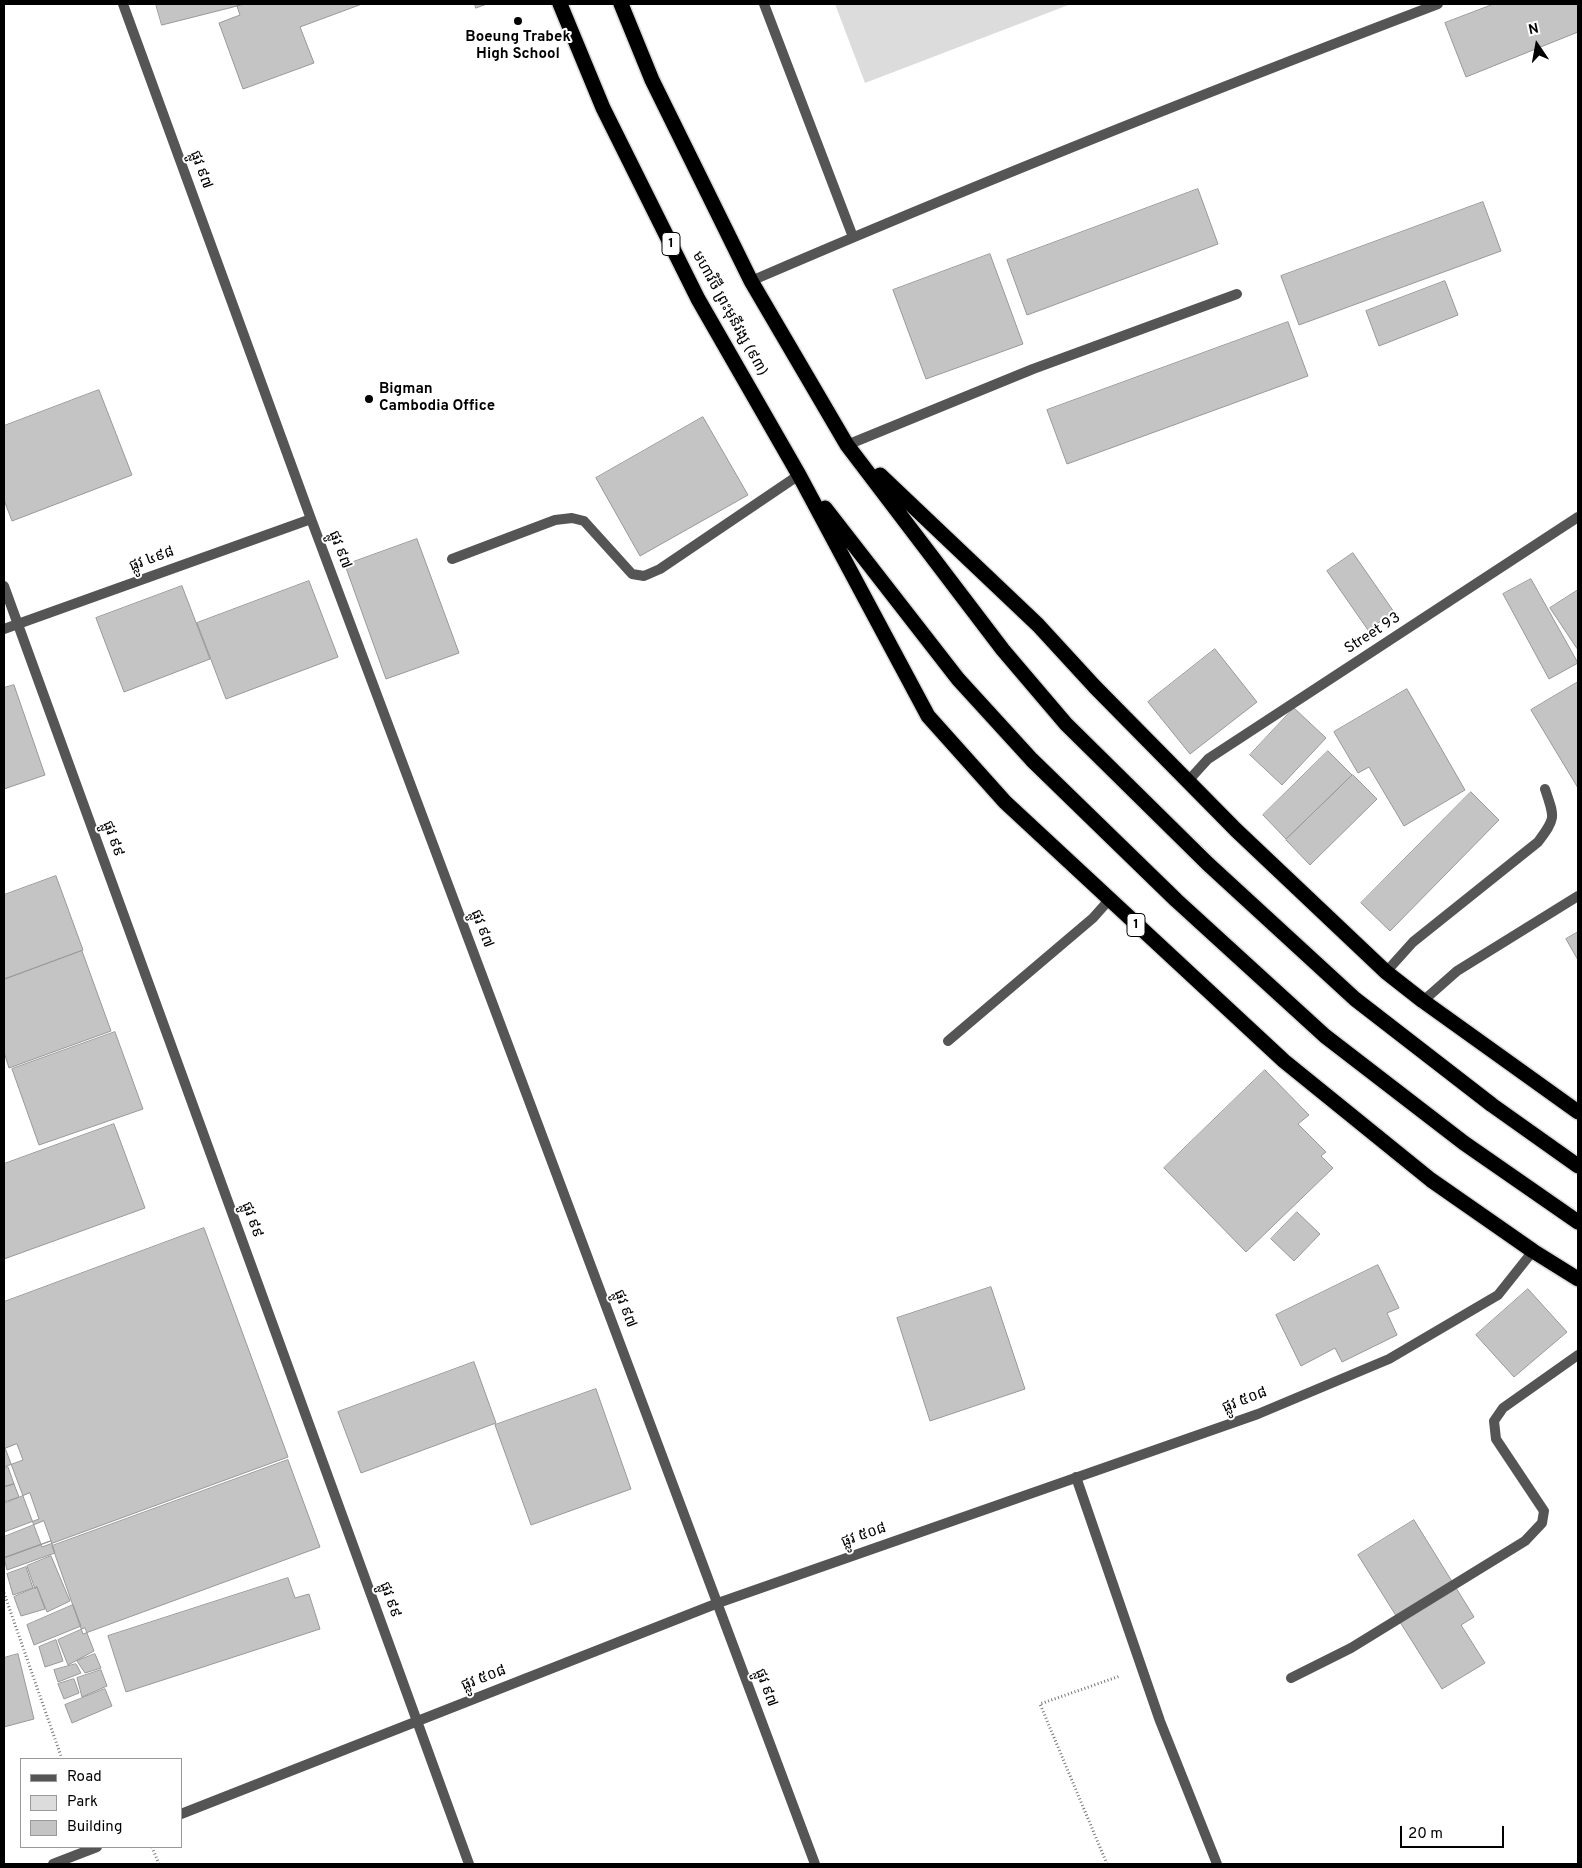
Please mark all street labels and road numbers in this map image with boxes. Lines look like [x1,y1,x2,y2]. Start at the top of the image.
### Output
street label: ផ្លូវ ៩៧ [185,149,215,191]
road number: 1 [662,232,680,255]
street label: មហាវិថី ព្រះមុនីវង្ស (៩៣) [687,249,771,379]
street label: ផ្លូវ ៩៧ [324,528,354,572]
street label: ផ្លូវ ៤៩៨ [127,544,177,576]
street label: Street 93 [1342,609,1404,659]
street label: ផ្លូវ ៩៩ [97,819,127,859]
street label: ផ្លូវ ៩៧ [466,907,496,951]
road number: 1 [1127,914,1145,936]
street label: ផ្លូវ ៩៩ [236,1200,266,1240]
street label: ផ្លូវ ៩៧ [609,1287,639,1331]
street label: ផ្លូវ ៥០៨ [1220,1384,1270,1418]
street label: ផ្លូវ ៥០៨ [839,1520,889,1552]
street label: ផ្លូវ ៩៩ [374,1580,404,1620]
street label: ផ្លូវ ៥០៨ [459,1662,509,1696]
street label: ផ្លូវ ៩៧ [750,1667,780,1709]

